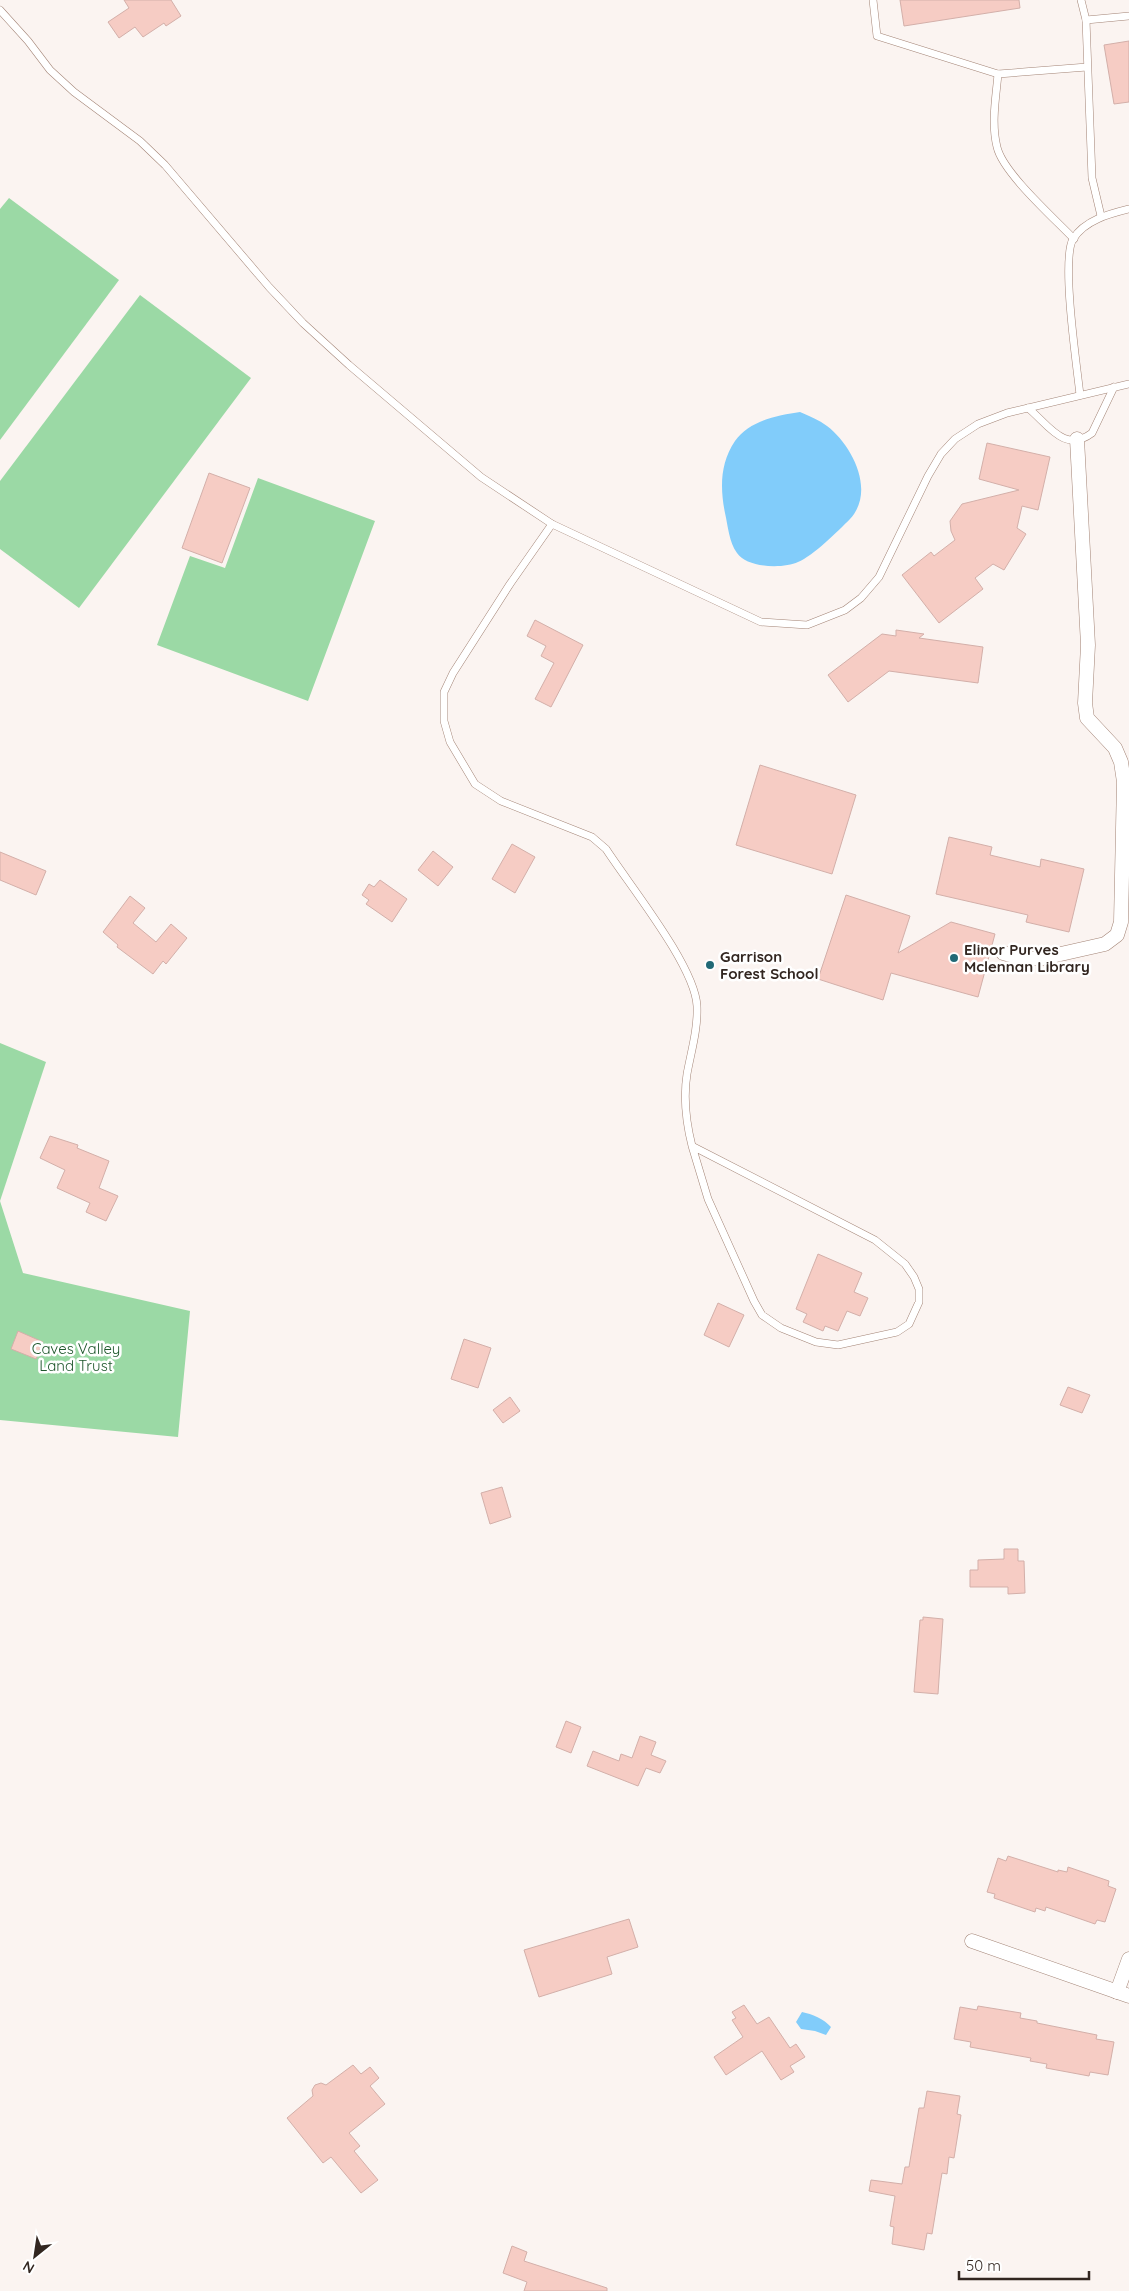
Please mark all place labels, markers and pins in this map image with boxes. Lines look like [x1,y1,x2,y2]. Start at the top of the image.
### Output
place label: Elinor Purves Mclennan Library [964,940,1090,976]
place label: Garrison Forest School [720,947,818,983]
marker: Elinor Purves Mclennan Library [948,952,960,964]
marker: Garrison Forest School [704,959,716,971]

